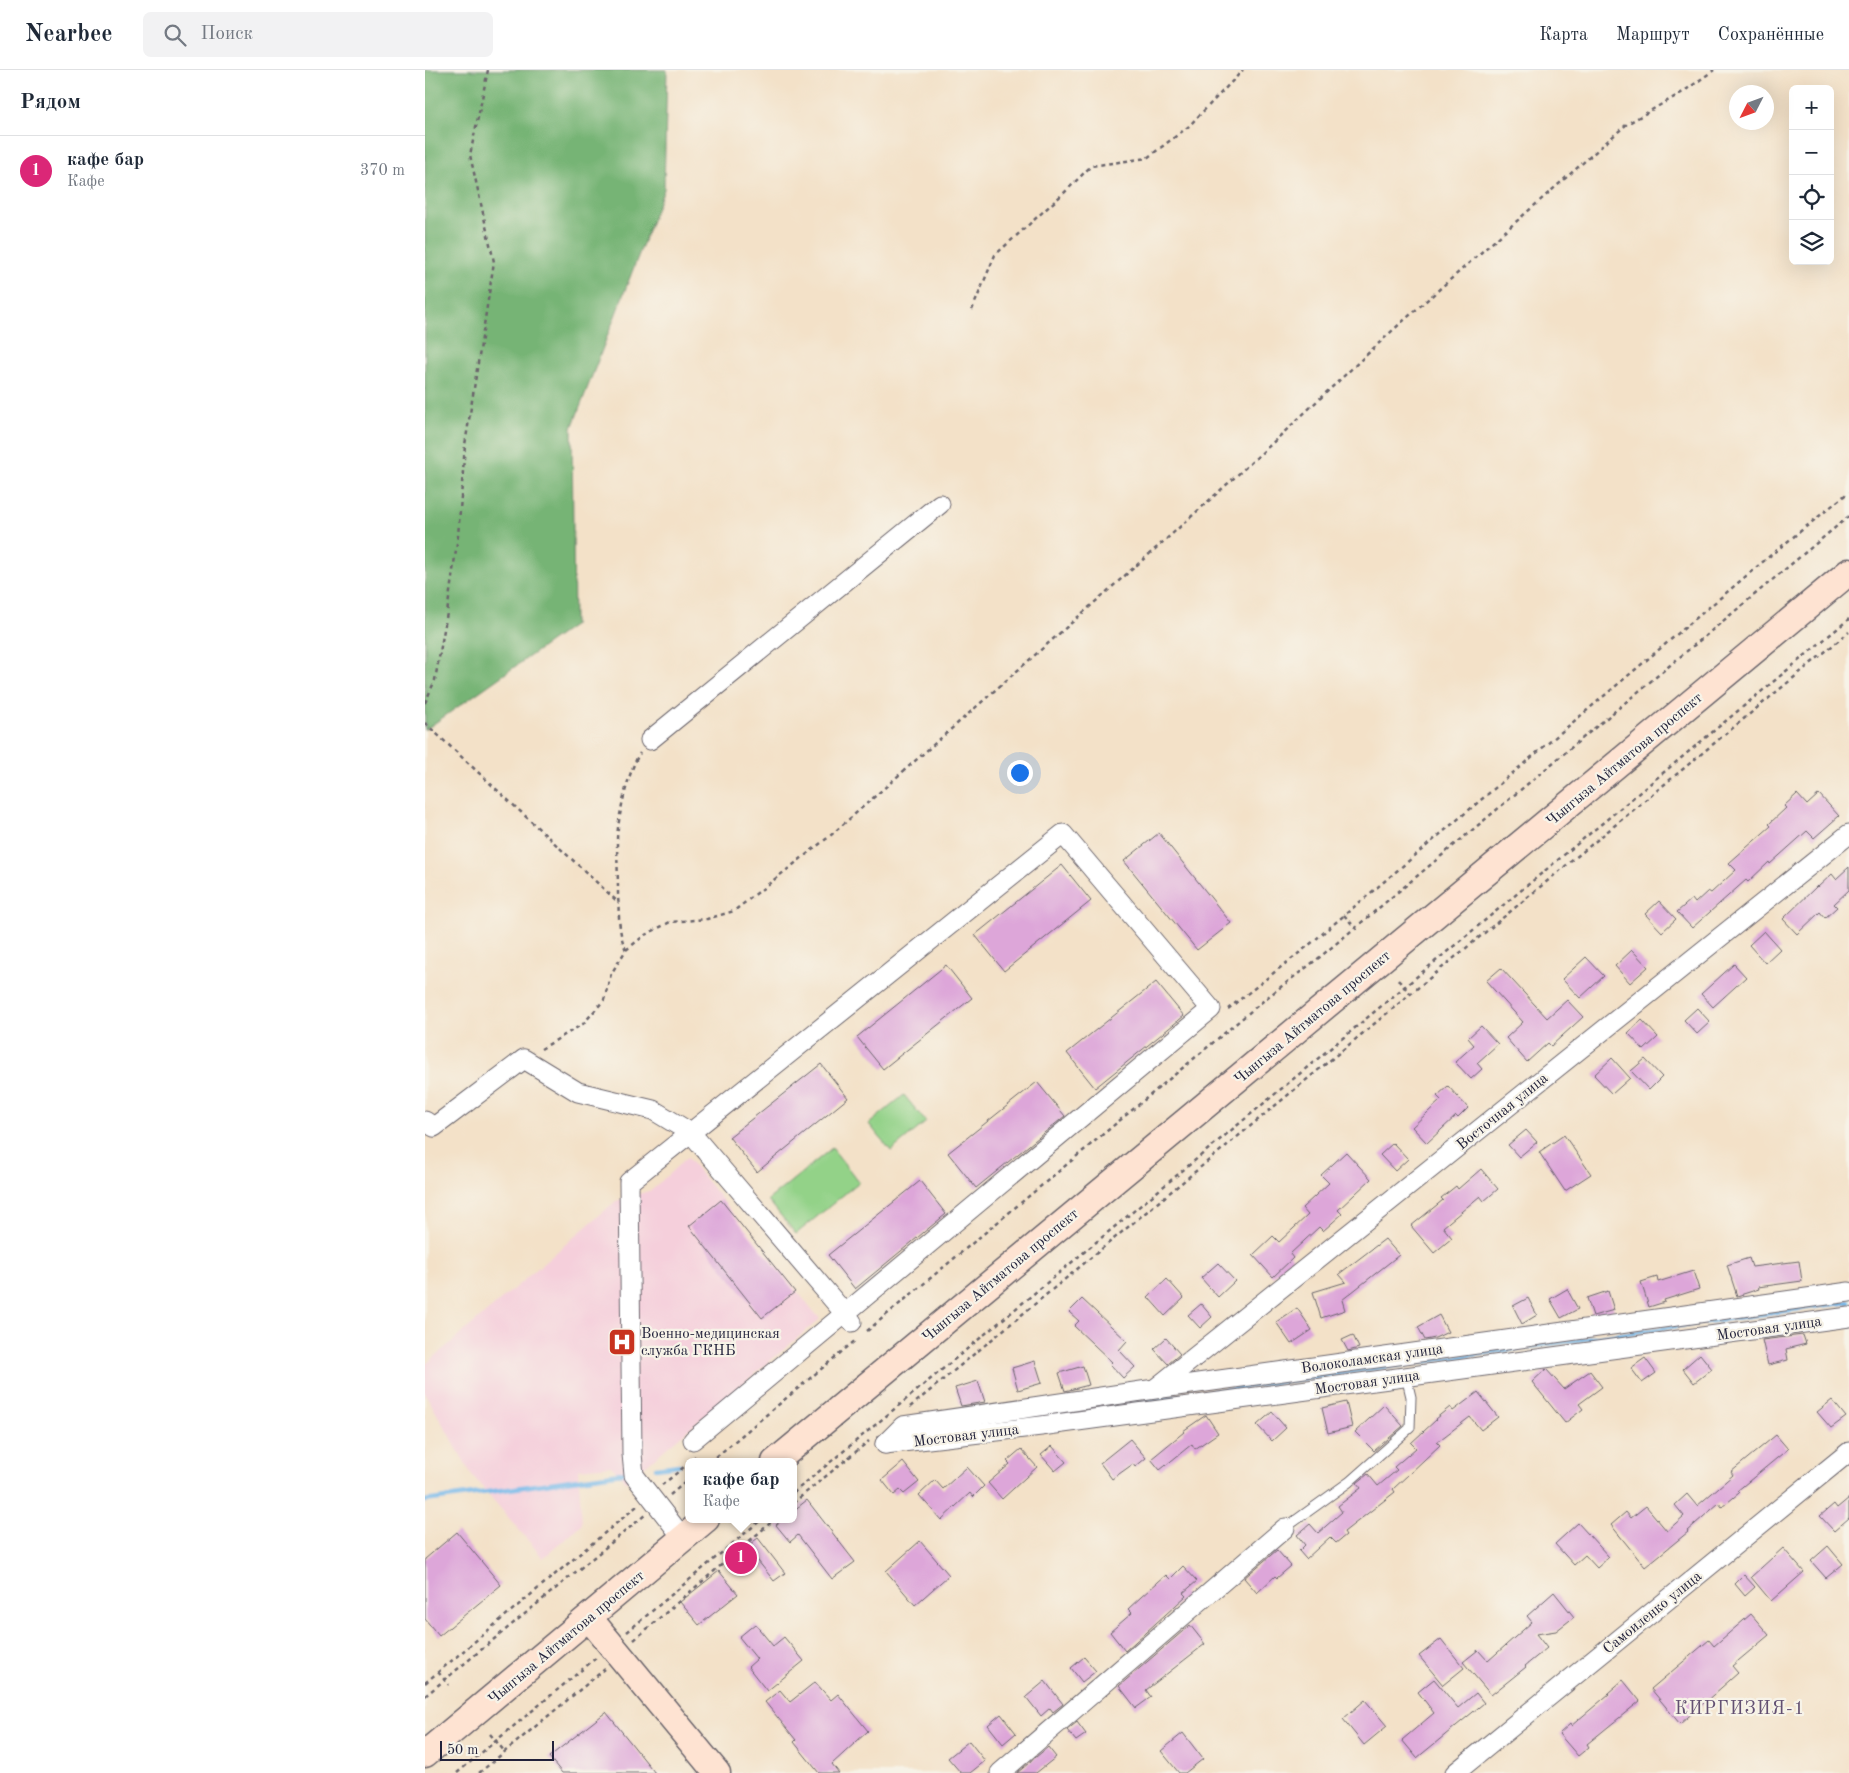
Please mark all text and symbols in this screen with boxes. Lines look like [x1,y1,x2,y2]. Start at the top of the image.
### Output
search box [143,12,493,57]
icon: search [161,21,189,49]
text: Nearbee [25,23,113,47]
text: Поиск [201,25,253,44]
text: Карта [1539,26,1588,44]
text: Маршрут [1616,26,1690,44]
text: Сохранённые [1718,26,1824,44]
north arrow [1729,85,1774,130]
map controls [1789,85,1834,265]
button: + [1789,85,1834,130]
text: Рядом [20,92,81,113]
button: − [1789,130,1834,175]
text: кафе бар [67,151,144,170]
text: 1 [31,163,41,179]
text: 370 m [360,163,405,179]
text: Кафе [67,174,105,190]
button: locate [1789,175,1834,220]
button: layers [1789,220,1834,265]
street label: Чынгыза Айтматова проспект [1544,691,1706,830]
your location [1007,760,1033,786]
street label: Чынгыза Айтматова проспект [1232,949,1394,1088]
street label: Восточная улица [1455,1071,1552,1153]
street label: Чынгыза Айтматова проспект [920,1207,1082,1346]
street label: Мостовая улица [1716,1315,1823,1344]
hospital icon: Военно-медицинская служба ГКНБ [607,1327,637,1357]
place label: Военно-медицинская служба ГКНБ [641,1327,780,1359]
street label: Волоколамская улица [1300,1342,1445,1377]
street label: Мостовая улица [1314,1369,1421,1398]
street label: Мостовая улица [913,1423,1020,1450]
popup [685,1458,797,1523]
text: кафе бар [702,1471,780,1490]
text: Кафе [702,1494,740,1510]
pin: 1 [725,1539,757,1577]
street label: Чынгыза Айтматова проспект [486,1569,648,1708]
street label: Самоиленко улица [1601,1569,1705,1657]
district label: КИРГИЗИЯ-1 [1675,1700,1805,1718]
scale bar [440,1738,554,1761]
text: 50 m [447,1743,478,1757]

